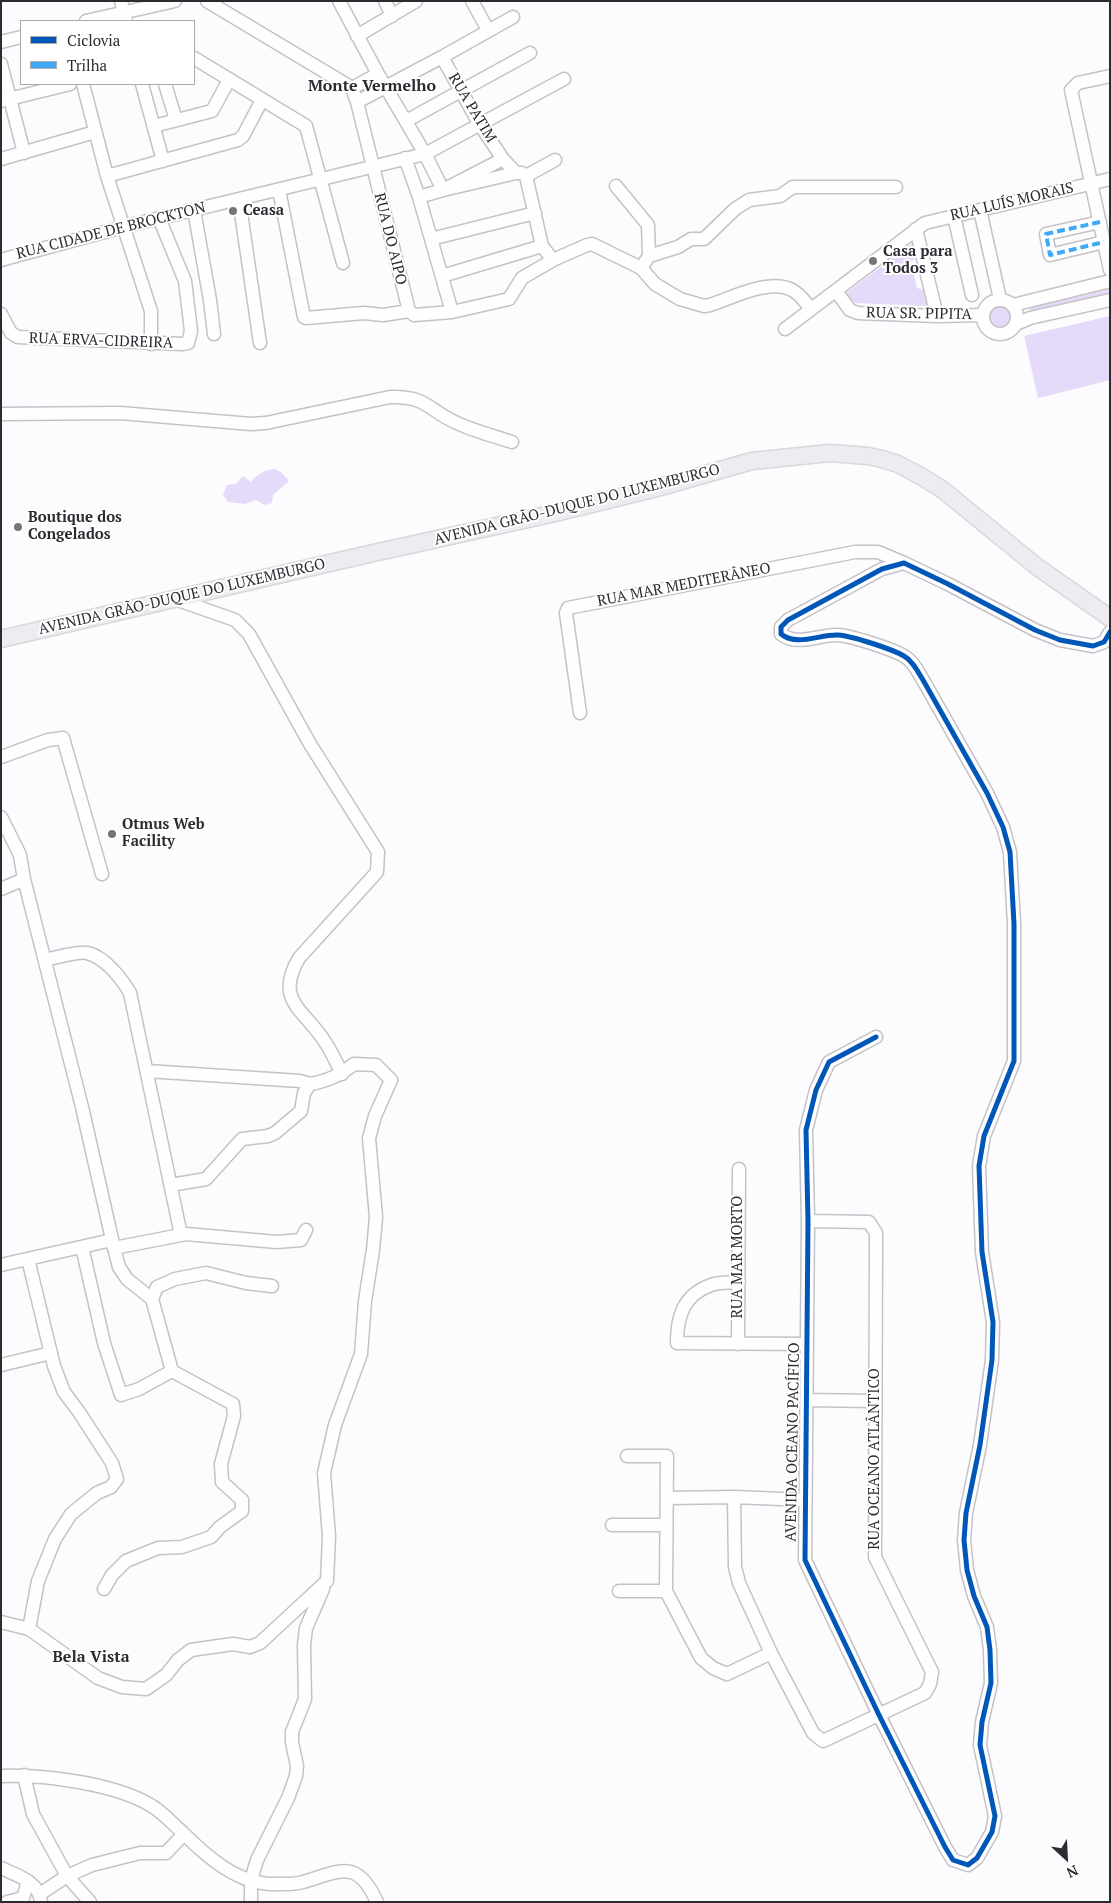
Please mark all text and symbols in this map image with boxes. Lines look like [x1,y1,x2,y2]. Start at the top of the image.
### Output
legend [20,20,195,85]
text: Ciclovia [67,30,120,50]
text: Trilha [67,55,107,75]
street label: RUA PATIM [444,70,500,146]
district label: Monte Vermelho [308,76,436,96]
street label: RUA LUÍS MORAIS [949,179,1075,225]
street label: RUA DO AIPO [370,191,410,287]
street label: RUA CIDADE DE BROCKTON [15,199,207,263]
place label: Ceasa [243,202,284,220]
marker: Ceasa [227,205,239,217]
place label: Casa para Todos 3 [883,243,953,278]
marker: Casa para Todos 3 [867,255,879,267]
street label: RUA SR. PIPITA [866,304,972,324]
street label: RUA ERVA-CIDREIRA [29,329,173,353]
street label: AVENIDA GRÃO-DUQUE DO LUXEMBURGO [432,461,722,549]
place label: Boutique dos Congelados [28,509,122,544]
marker: Boutique dos Congelados [12,521,24,533]
street label: AVENIDA GRÃO-DUQUE DO LUXEMBURGO [37,555,327,639]
street label: RUA MAR MEDITERÂNEO [596,559,772,611]
place label: Otmus Web Facility [122,816,205,851]
marker: Otmus Web Facility [106,828,118,840]
street label: RUA MAR MORTO [729,1196,747,1318]
street label: AVENIDA OCEANO PACÍFICO [782,1342,804,1542]
street label: RUA OCEANO ATLÂNTICO [866,1368,884,1550]
district label: Bela Vista [52,1647,130,1667]
north arrow [1041,1833,1091,1883]
text: N [1064,1861,1081,1883]

